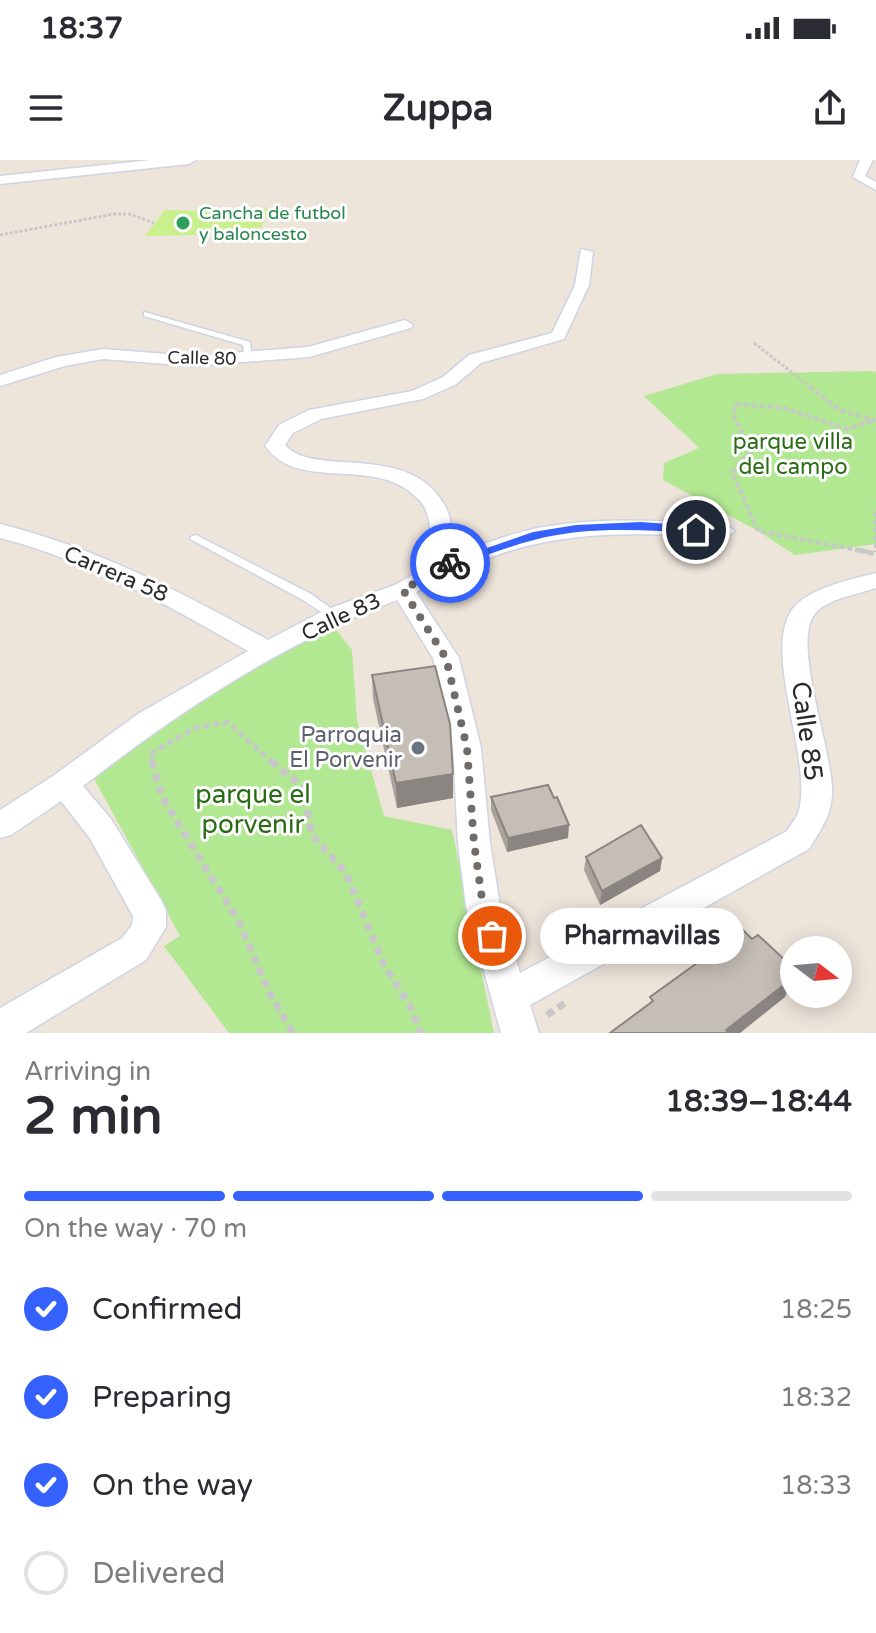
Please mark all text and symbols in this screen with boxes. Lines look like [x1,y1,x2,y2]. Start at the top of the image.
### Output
text: 18:37 [40,10,123,47]
icon: menu [24,86,68,130]
icon: share [808,86,852,130]
text: Zuppa [383,87,493,130]
place label: Cancha de futbol y baloncesto [199,202,346,245]
marker: Cancha de futbol y baloncesto [174,214,192,232]
street label: Calle 80 [167,346,237,370]
park label: parque villa del campo [733,429,853,480]
pin [662,496,730,564]
icon: home [674,508,718,552]
courier [410,523,490,603]
street label: Carrera 58 [60,540,172,608]
icon: bike [428,541,472,585]
street label: Calle 83 [297,587,385,647]
street label: Calle 85 [785,679,829,783]
place label: Parroquia El Porvenir [289,722,403,773]
marker: Parroquia El Porvenir [409,739,427,757]
park label: parque el porvenir [195,779,311,840]
pin [458,902,526,970]
callout: Pharmavillas [540,908,744,964]
icon: bag [470,914,514,958]
text: Pharmavillas [564,920,720,951]
north arrow [780,936,852,1008]
map controls [780,936,852,1008]
text: Arriving in [24,1056,151,1087]
text: 18:39–18:44 [665,1083,852,1120]
text: 2 min [24,1085,163,1148]
text: On the way · 70 m [24,1213,247,1244]
icon: check [24,1287,68,1331]
text: Confirmed [92,1291,243,1328]
text: 18:25 [780,1294,852,1325]
icon: check [24,1375,68,1419]
text: Preparing [92,1379,232,1416]
text: 18:32 [780,1382,852,1413]
icon: check [24,1463,68,1507]
text: On the way [92,1467,253,1504]
text: 18:33 [780,1470,852,1501]
text: Delivered [92,1555,226,1592]

